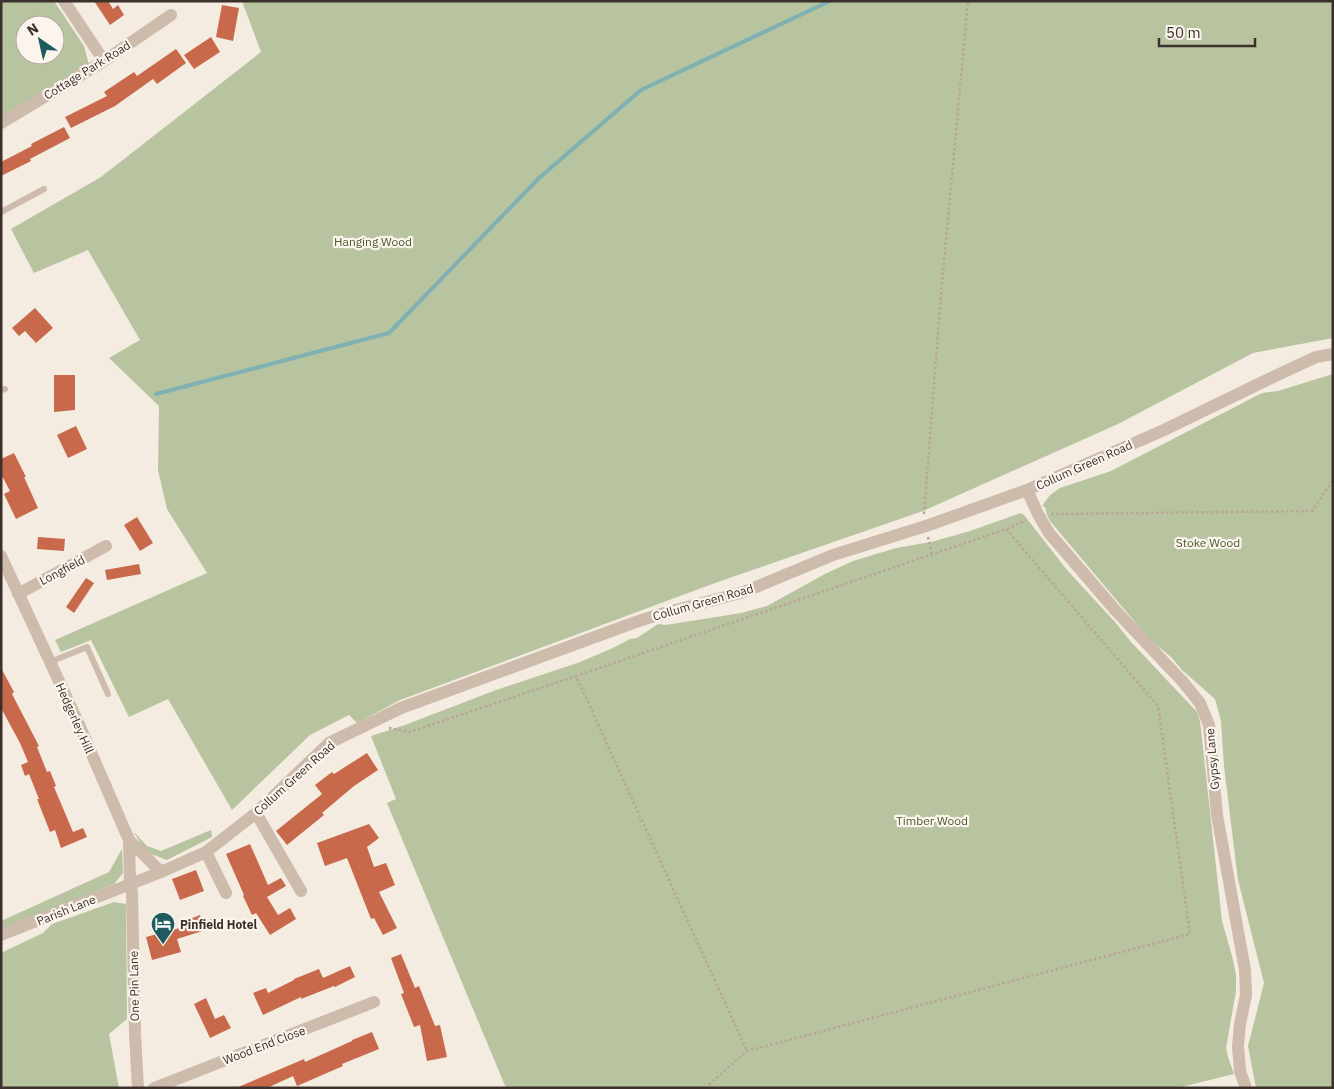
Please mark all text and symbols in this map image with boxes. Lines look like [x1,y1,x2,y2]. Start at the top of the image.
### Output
north arrow [15,15,65,65]
scale bar [1159,15,1255,47]
text: N [23,19,42,40]
text: 50 m [1166,23,1201,42]
street label: Cottage Park Road [41,37,133,103]
park label: Hanging Wood [334,234,412,249]
street label: Collum Green Road [1034,437,1134,493]
park label: Stoke Wood [1176,535,1240,550]
street label: Longfield [37,552,87,588]
street label: Collum Green Road [651,580,755,624]
street label: Hedgerley Hill [53,680,97,756]
street label: Gypsy Lane [1202,727,1222,790]
street label: Collum Green Road [250,738,338,818]
park label: Timber Wood [896,813,968,828]
street label: Parish Lane [34,891,98,929]
hotel icon: Pinfield Hotel [150,911,176,945]
place label: Pinfield Hotel [180,917,257,932]
street label: One Pin Lane [126,950,142,1021]
street label: Wood End Close [221,1022,308,1068]

